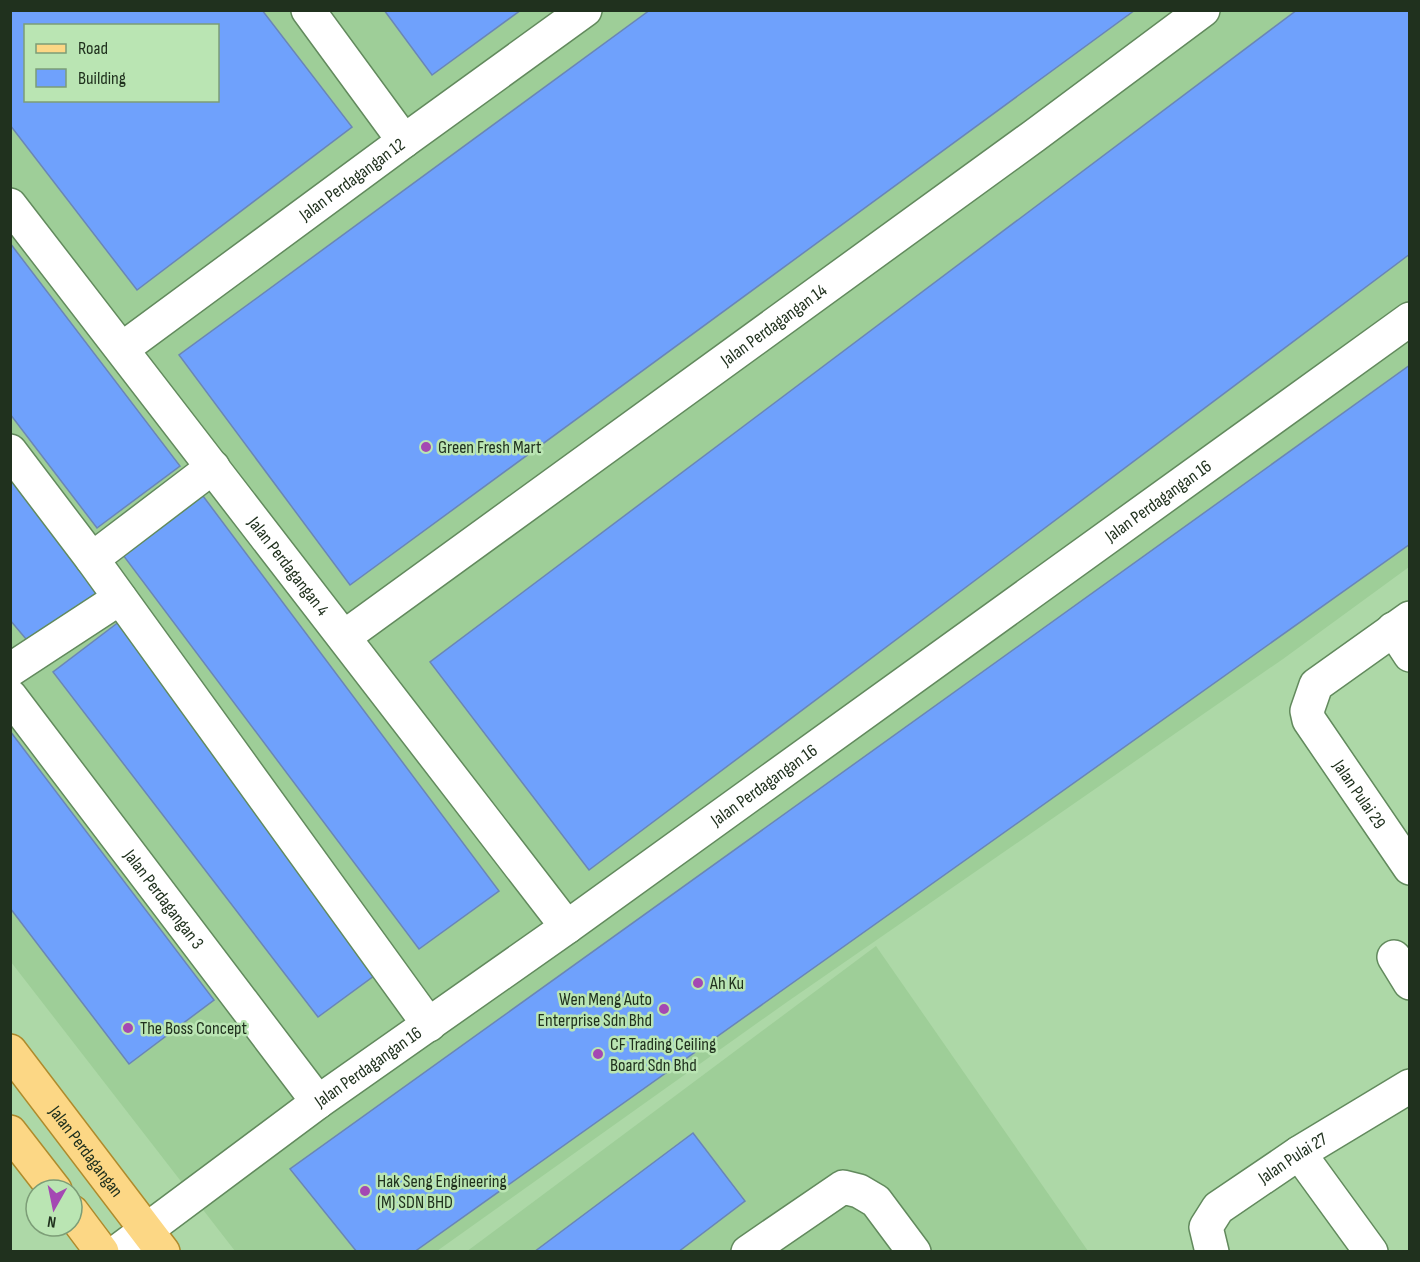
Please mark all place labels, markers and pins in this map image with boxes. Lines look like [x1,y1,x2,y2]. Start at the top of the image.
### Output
place label: Green Fresh Mart [438,437,542,458]
marker: Green Fresh Mart [419,440,433,454]
place label: Ah Ku [709,973,744,994]
marker: Ah Ku [691,976,705,990]
place label: Wen Meng Auto Enterprise Sdn Bhd [537,989,652,1031]
marker: Wen Meng Auto Enterprise Sdn Bhd [657,1002,671,1016]
place label: The Boss Concept [140,1018,248,1039]
marker: The Boss Concept [121,1021,135,1035]
place label: CF Trading Ceiling Board Sdn Bhd [610,1034,716,1076]
marker: CF Trading Ceiling Board Sdn Bhd [591,1047,605,1061]
place label: Hak Seng Engineering (M) SDN BHD [377,1171,507,1213]
marker: Hak Seng Engineering (M) SDN BHD [358,1184,372,1198]

